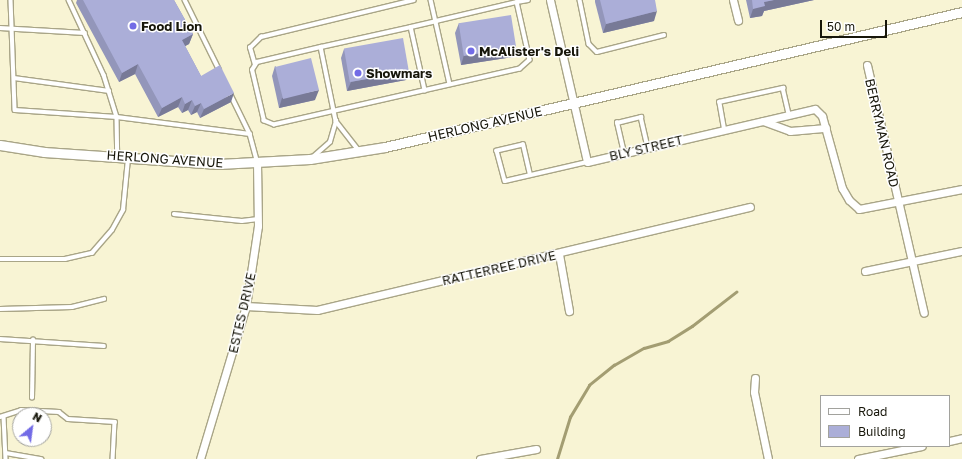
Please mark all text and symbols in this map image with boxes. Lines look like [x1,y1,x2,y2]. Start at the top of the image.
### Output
scale bar [822,12,889,38]
place label: Food Lion [141,18,202,34]
text: 50 m [827,19,855,34]
marker: Food Lion [128,21,138,31]
place label: McAlister's Deli [479,43,579,59]
marker: McAlister's Deli [466,46,476,56]
place label: Showmars [366,65,432,81]
marker: Showmars [353,68,363,78]
street label: BERRYMAN ROAD [862,77,902,189]
street label: HERLONG AVENUE [426,103,544,145]
street label: BLY STREET [608,132,684,164]
street label: HERLONG AVENUE [106,147,224,171]
street label: RATTERREE DRIVE [440,247,558,289]
street label: ESTES DRIVE [225,271,259,355]
legend [820,395,950,447]
text: Road [858,404,887,419]
north arrow [12,407,52,447]
text: N [31,409,44,425]
text: Building [858,424,906,439]

